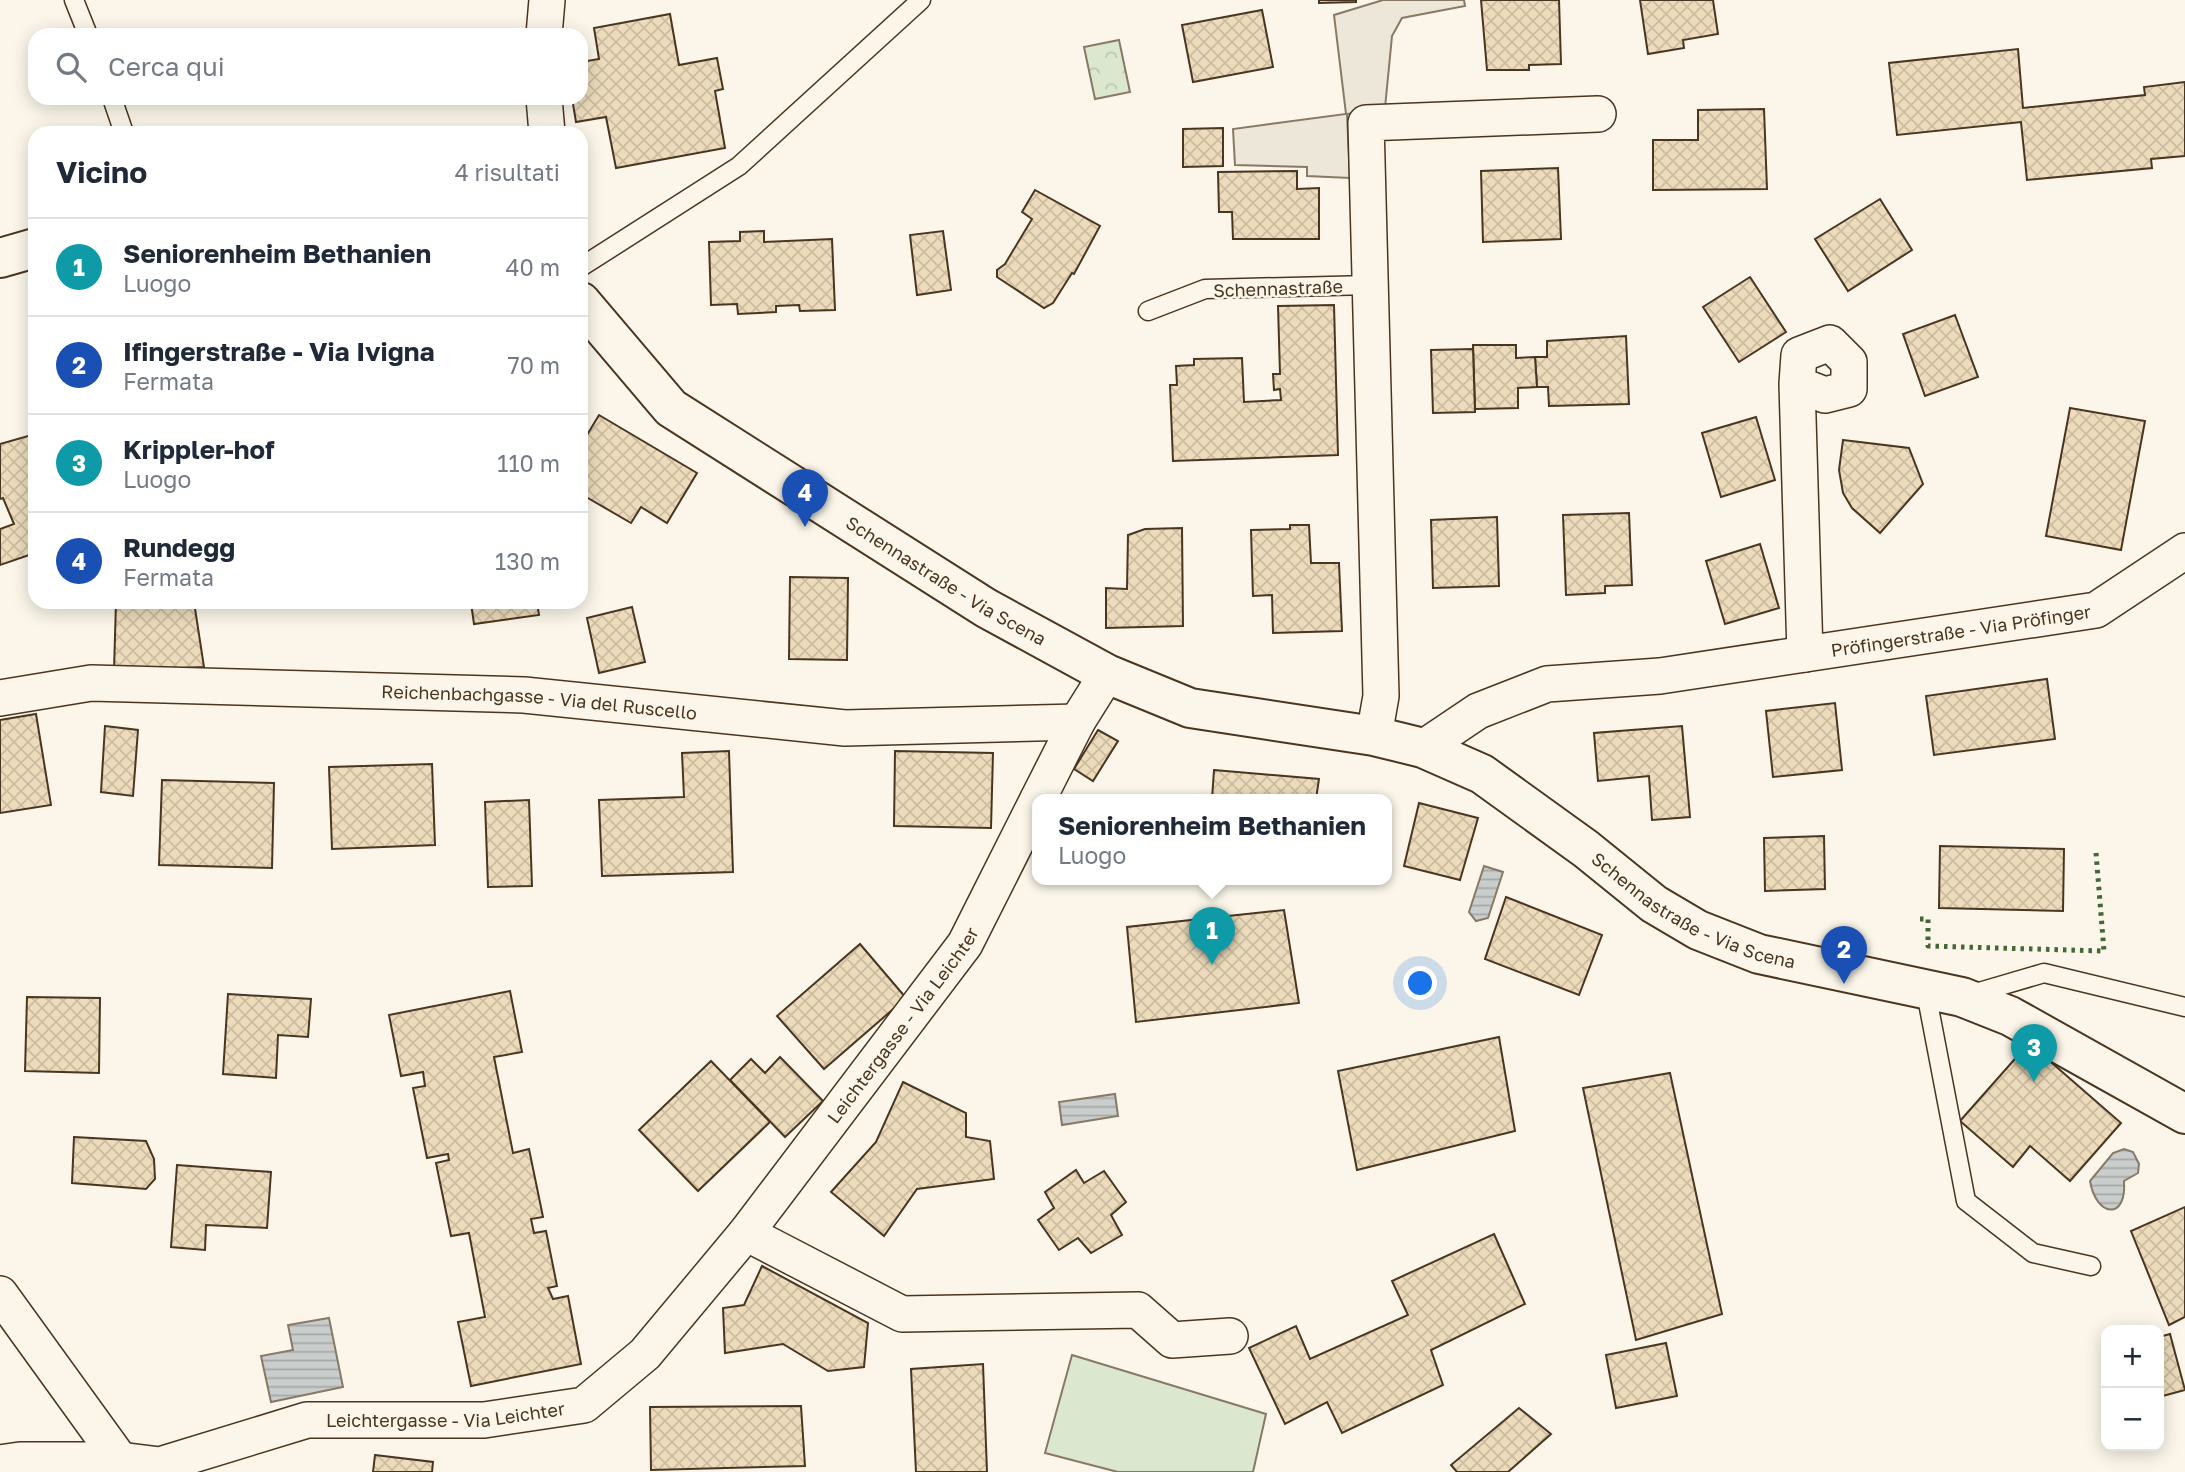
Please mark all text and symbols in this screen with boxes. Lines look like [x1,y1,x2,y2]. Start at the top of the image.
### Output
search box [28,28,588,105]
icon: search [52,48,90,86]
text: Cerca qui [108,51,225,82]
text: Vicino [56,154,147,190]
text: 4 risultati [455,158,560,186]
text: Seniorenheim Bethanien [123,238,431,269]
text: 1 [73,253,85,281]
text: 40 m [506,253,560,281]
text: Luogo [123,269,191,297]
street label: Schennastraße [1213,275,1343,301]
text: Ifingerstraße - Via Ivigna [123,336,435,367]
text: 2 [72,351,86,379]
text: 70 m [507,351,560,379]
text: Fermata [123,367,214,395]
text: Krippler-hof [123,434,274,465]
text: 3 [72,449,86,477]
text: 110 m [497,449,560,477]
text: Luogo [123,465,191,493]
pin: 4 [782,469,828,527]
street label: Schennastraße - Via Scena [842,511,1050,650]
text: Rundegg [123,532,235,563]
text: 4 [72,547,86,575]
text: 130 m [495,547,560,575]
text: Fermata [123,563,214,591]
street label: Pröfingerstraße - Via Pröfinger [1829,600,2092,661]
street label: Reichenbachgasse - Via del Ruscello [381,680,698,724]
popup [1032,794,1392,885]
text: Seniorenheim Bethanien [1058,810,1366,841]
text: Luogo [1058,841,1126,869]
street label: Schennastraße - Via Scena [1588,847,1798,972]
pin: 1 [1189,907,1235,965]
street label: Leichtergasse - Via Leichter [822,923,983,1127]
pin: 2 [1821,926,1867,984]
your location [1403,966,1437,1000]
pin: 3 [2011,1024,2057,1082]
map controls [2101,1325,2164,1451]
button: + [2101,1325,2164,1388]
button: − [2101,1388,2164,1451]
street label: Leichtergasse - Via Leichter [326,1397,566,1431]

